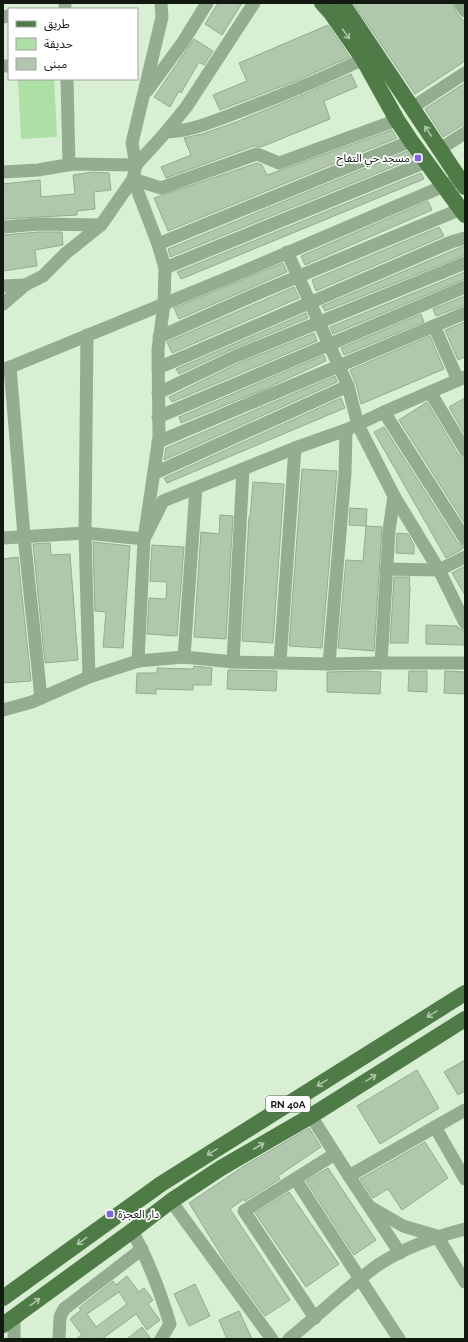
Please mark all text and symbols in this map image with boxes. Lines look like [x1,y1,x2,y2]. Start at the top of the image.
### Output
legend [8,8,138,80]
text: طريق [44,17,70,32]
one-way arrow [341,29,350,40]
text: حديقة [44,37,73,51]
text: مبنى [44,57,67,71]
one-way arrow [424,126,432,137]
place label: مسجد حي التفاح [337,152,410,168]
marker: مسجد حي التفاح [413,153,423,163]
one-way arrow [426,1010,438,1018]
one-way arrow [365,1074,376,1083]
one-way arrow [316,1079,328,1087]
road number: RN 40A [266,1096,310,1112]
one-way arrow [253,1141,265,1149]
one-way arrow [206,1148,218,1156]
place label: دار العجزة [118,1208,159,1221]
marker: دار العجزة [105,1209,115,1219]
one-way arrow [76,1237,87,1246]
one-way arrow [29,1298,40,1306]

